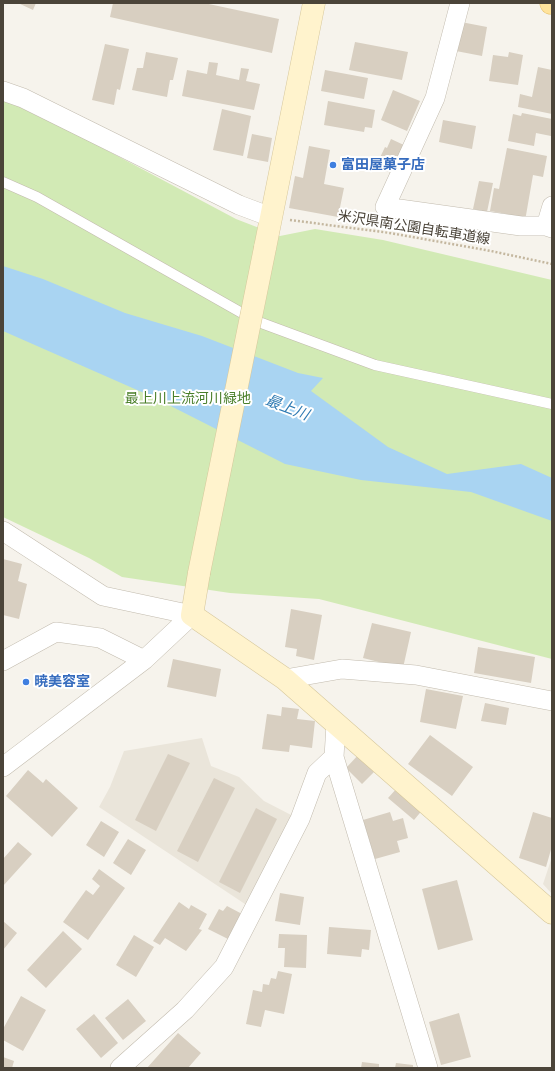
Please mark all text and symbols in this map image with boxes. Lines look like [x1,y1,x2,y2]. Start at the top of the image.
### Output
place label: 富田屋菓子店 [341,157,425,173]
marker: 富田屋菓子店 [328,160,338,170]
street label: 米沢県南公園自転車道線 [337,208,491,248]
park label: 最上川上流河川緑地 [125,391,251,407]
water label: 最上川 [263,392,311,424]
place label: 暁美容室 [34,674,90,690]
marker: 暁美容室 [21,677,31,687]

